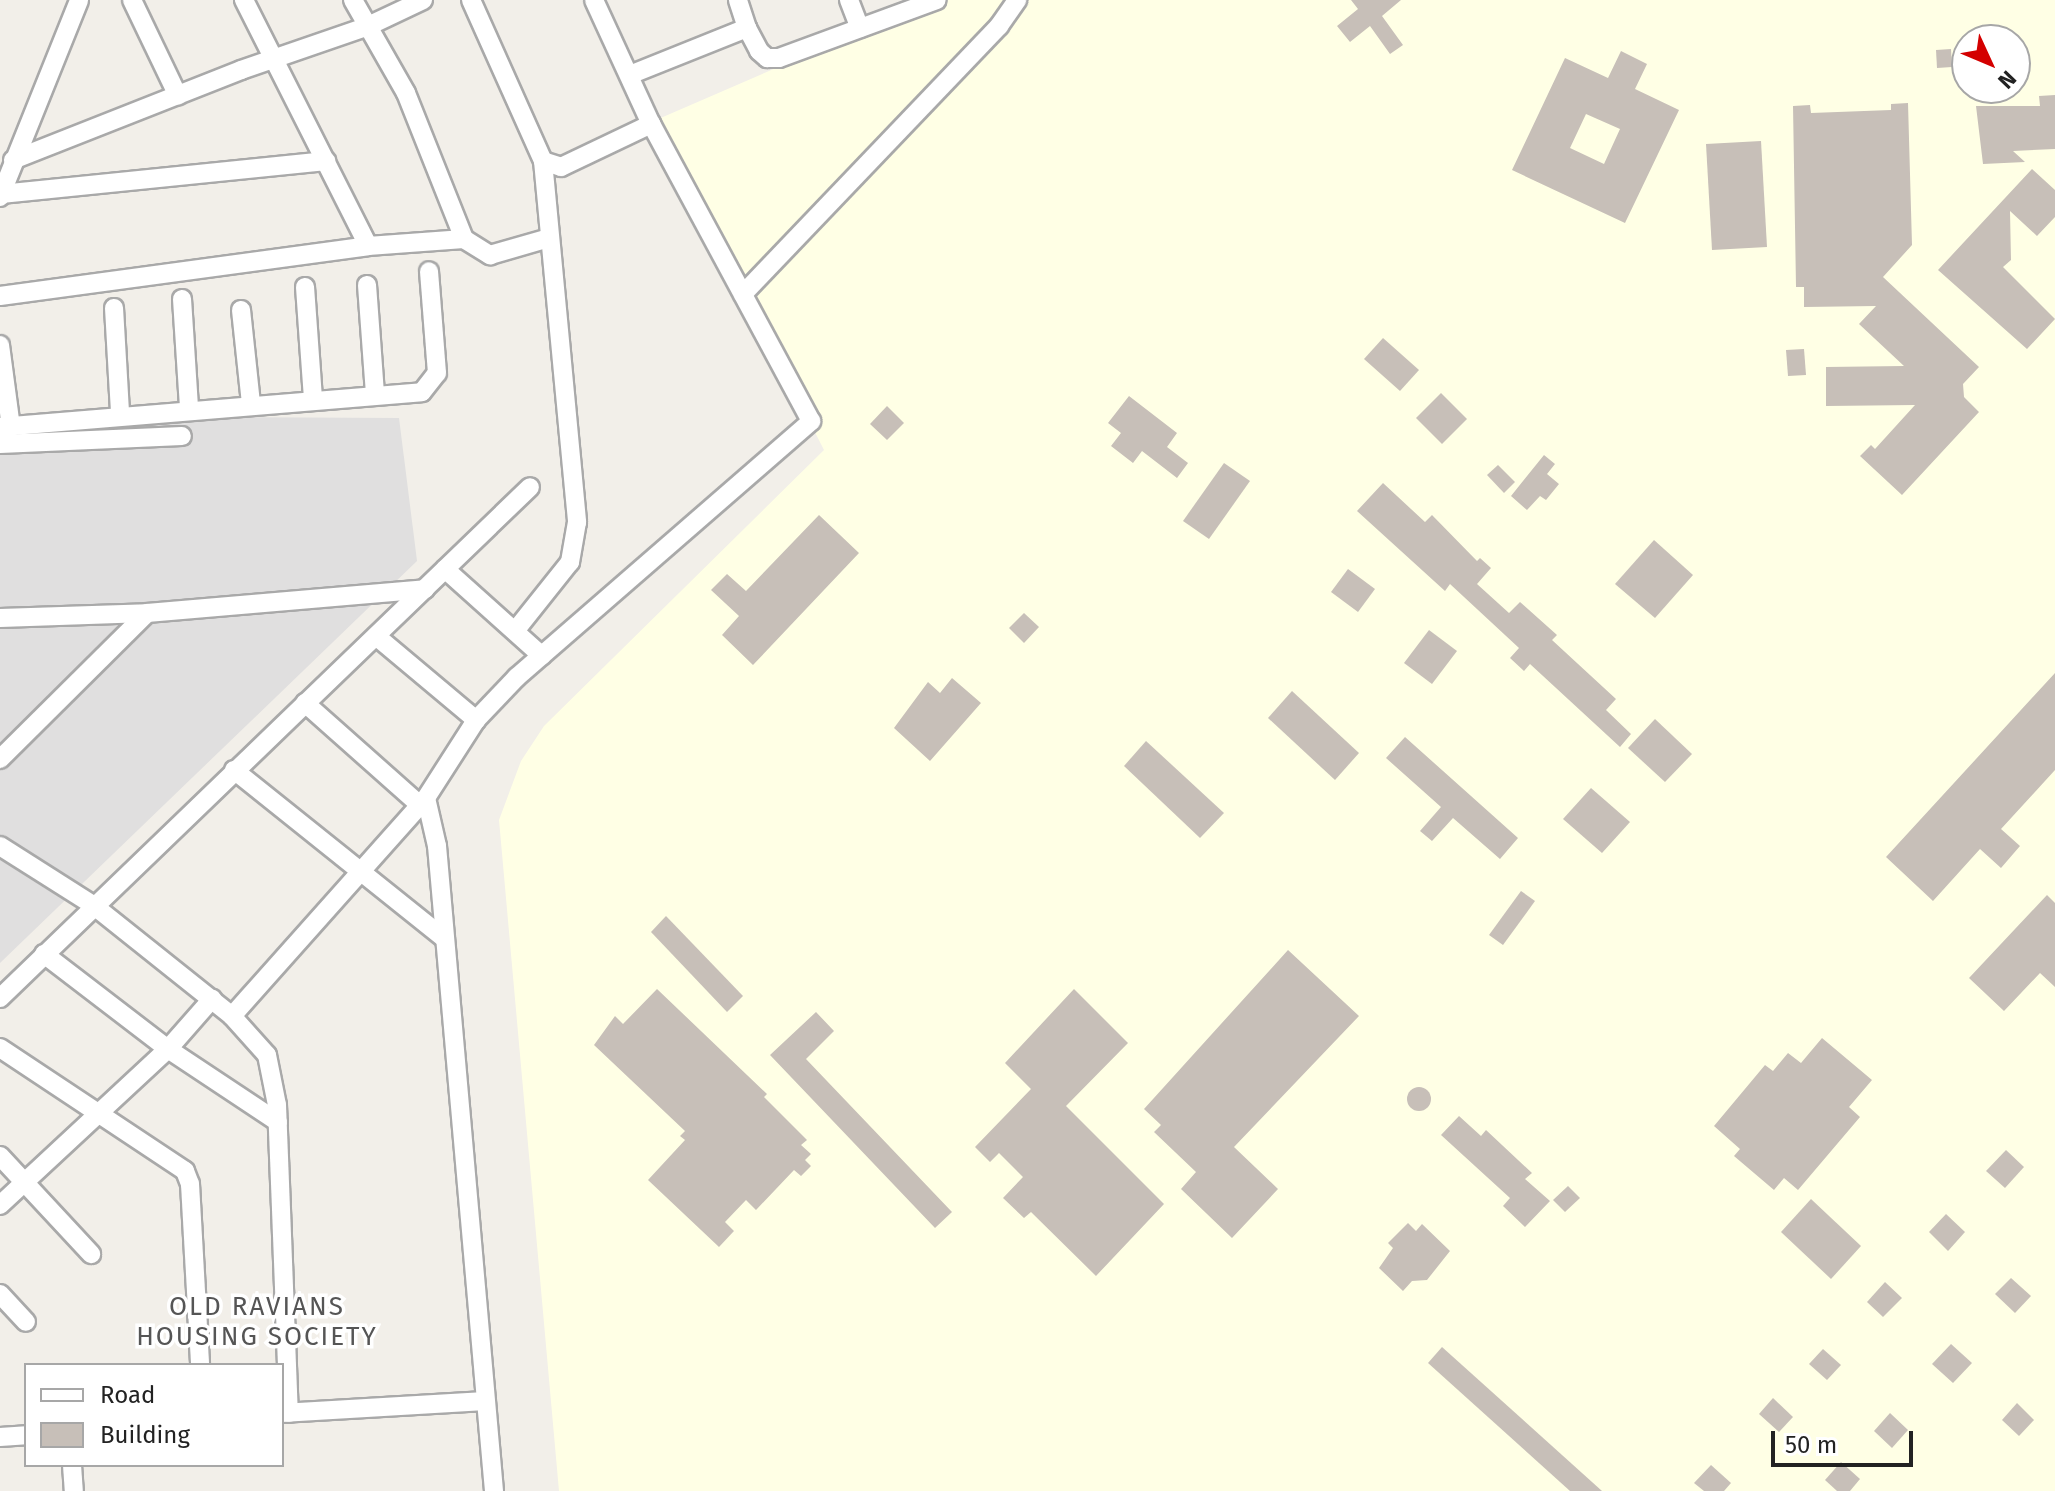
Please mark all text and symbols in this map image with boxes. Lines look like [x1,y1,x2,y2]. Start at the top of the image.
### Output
north arrow [1951,24,2031,104]
text: N [1992,65,2022,94]
district label: OLD RAVIANS HOUSING SOCIETY [136,1291,378,1352]
legend [24,1363,284,1467]
text: Road [100,1381,155,1409]
scale bar [1775,1415,1917,1465]
text: Building [100,1421,190,1449]
text: 50 m [1785,1431,1837,1459]

